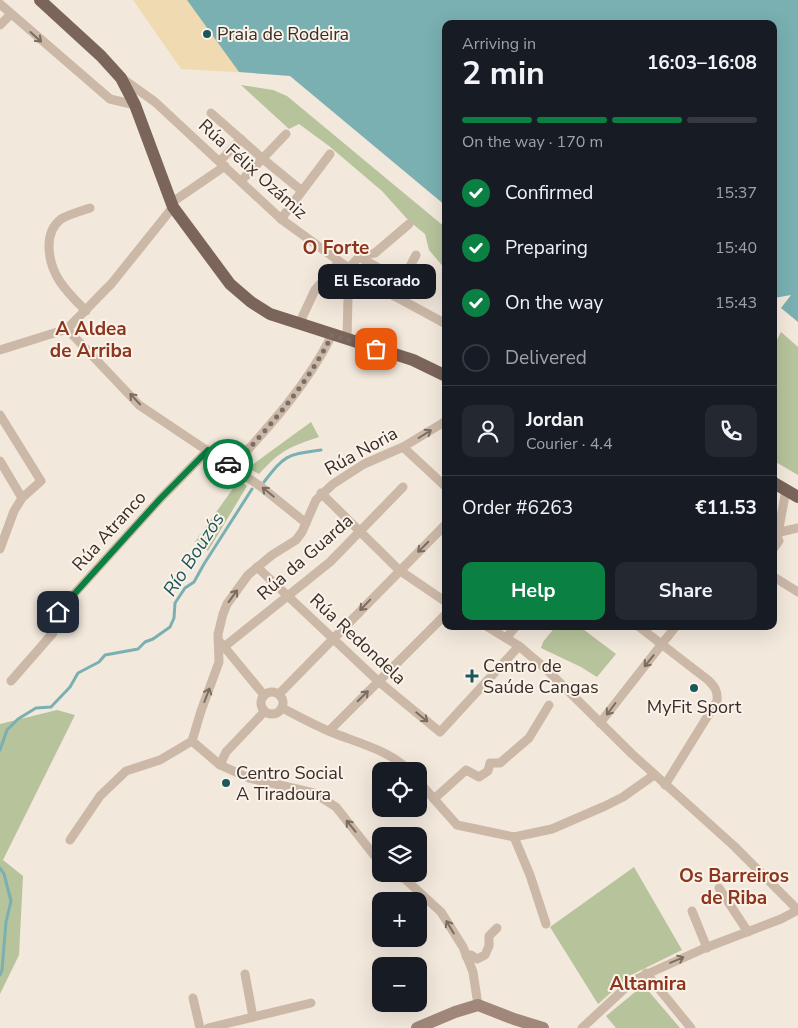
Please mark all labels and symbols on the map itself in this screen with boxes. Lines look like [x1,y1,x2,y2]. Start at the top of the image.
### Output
place label: Praia de Rodeira [217,22,349,46]
marker: Praia de Rodeira [201,28,213,40]
one-way arrow [30,31,43,42]
street label: Rúa Félix Ozámiz [194,114,312,224]
district label: O Forte [303,235,369,261]
callout: El Escorado [317,264,435,299]
district label: A Aldea de Arriba [50,316,132,364]
pin [355,328,397,370]
one-way arrow [129,393,141,406]
street label: Rúa Noria [320,421,402,481]
one-way arrow [418,429,432,439]
courier [203,439,253,489]
street label: Rúa Atranco [67,486,151,576]
one-way arrow [262,487,275,498]
water label: Río Bouzós [157,508,231,601]
street label: Rúa da Guarda [252,509,358,605]
one-way arrow [416,541,429,553]
street label: Rúa Redondela [305,588,411,690]
one-way arrow [228,589,238,603]
pin [37,591,79,633]
one-way arrow [359,599,371,612]
place label: Centro de Saúde Cangas [483,654,599,699]
one-way arrow [643,654,654,667]
marker: Centro de Saúde Cangas [465,669,479,683]
marker: MyFit Sport [688,682,700,694]
one-way arrow [203,688,212,703]
one-way arrow [357,690,369,703]
place label: MyFit Sport [647,695,742,719]
one-way arrow [605,702,616,715]
one-way arrow [415,712,428,723]
place label: Centro Social A Tiradoura [236,761,344,806]
marker: Centro Social A Tiradoura [220,777,232,789]
one-way arrow [345,820,356,833]
district label: Os Barreiros de Riba [679,863,789,911]
one-way arrow [445,920,455,934]
one-way arrow [669,955,684,965]
district label: Altamira [610,971,686,997]

